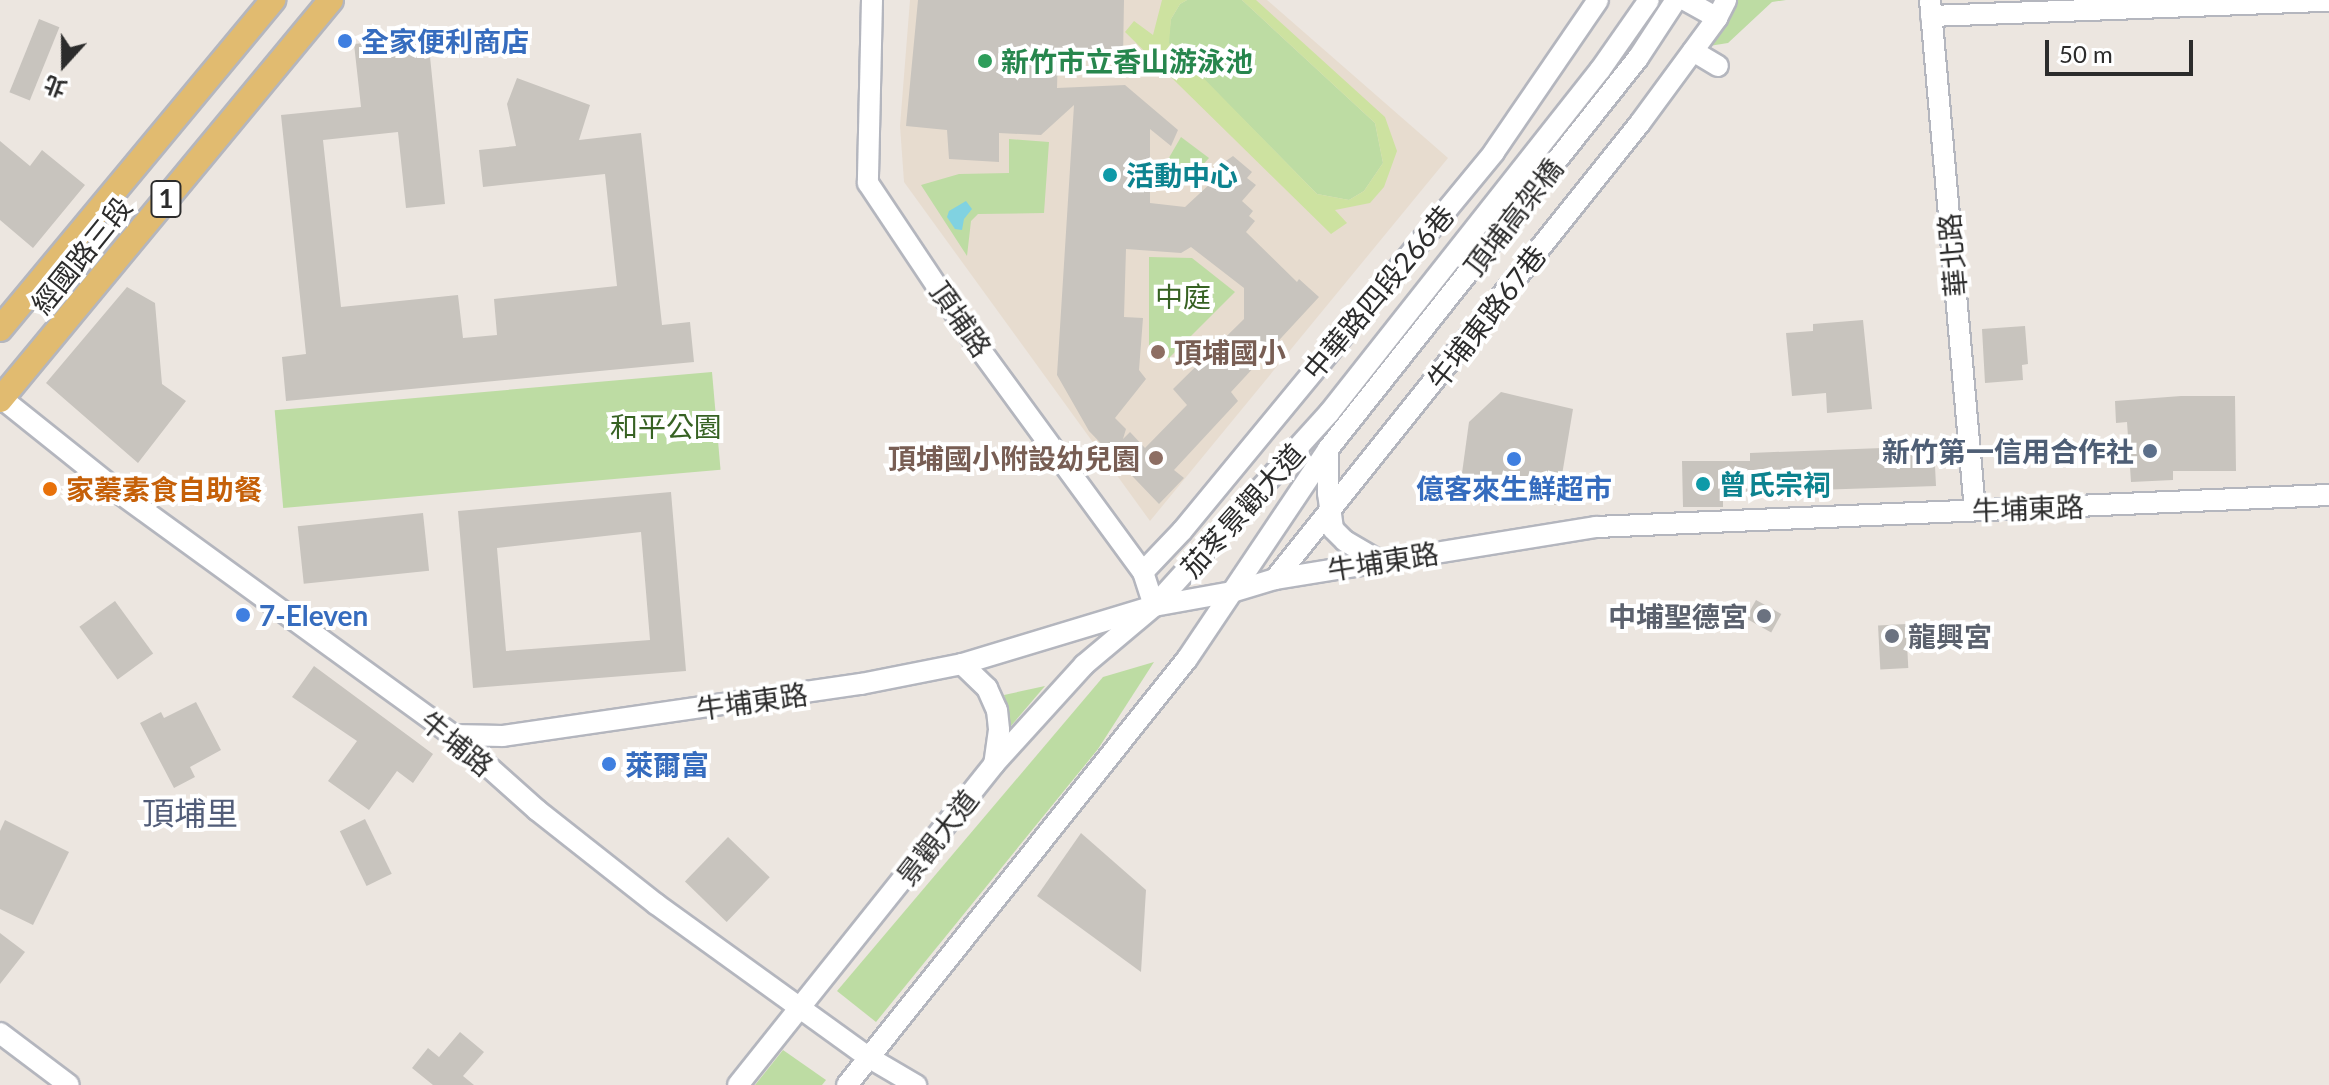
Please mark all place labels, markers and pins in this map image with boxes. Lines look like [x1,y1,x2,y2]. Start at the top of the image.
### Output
place label: 全家便利商店 [361,24,529,58]
marker: 全家便利商店 [336,32,354,50]
place label: 新竹市立香山游泳池 [1001,44,1253,78]
marker: 新竹市立香山游泳池 [976,52,994,70]
place label: 活動中心 [1126,158,1238,192]
marker: 活動中心 [1101,166,1119,184]
place label: 頂埔國小 [1174,335,1286,369]
marker: 頂埔國小 [1149,343,1167,361]
place label: 新竹第一信用合作社 [1882,434,2134,468]
place label: 頂埔國小附設幼兒園 [888,441,1140,475]
marker: 新竹第一信用合作社 [2141,442,2159,460]
marker: 頂埔國小附設幼兒園 [1147,449,1165,467]
marker: 億客來生鮮超市 [1505,450,1523,468]
place label: 曾氏宗祠 [1719,467,1831,501]
place label: 億客來生鮮超市 [1416,471,1612,505]
place label: 家蓁素食自助餐 [66,472,262,506]
marker: 曾氏宗祠 [1694,475,1712,493]
marker: 家蓁素食自助餐 [41,480,59,498]
place label: 7-Eleven [259,598,368,632]
place label: 中埔聖德宮 [1608,599,1748,633]
marker: 7-Eleven [234,606,252,624]
marker: 中埔聖德宮 [1755,607,1773,625]
place label: 龍興宮 [1908,619,1992,653]
marker: 龍興宮 [1883,627,1901,645]
place label: 萊爾富 [625,747,709,781]
marker: 萊爾富 [600,755,618,773]

